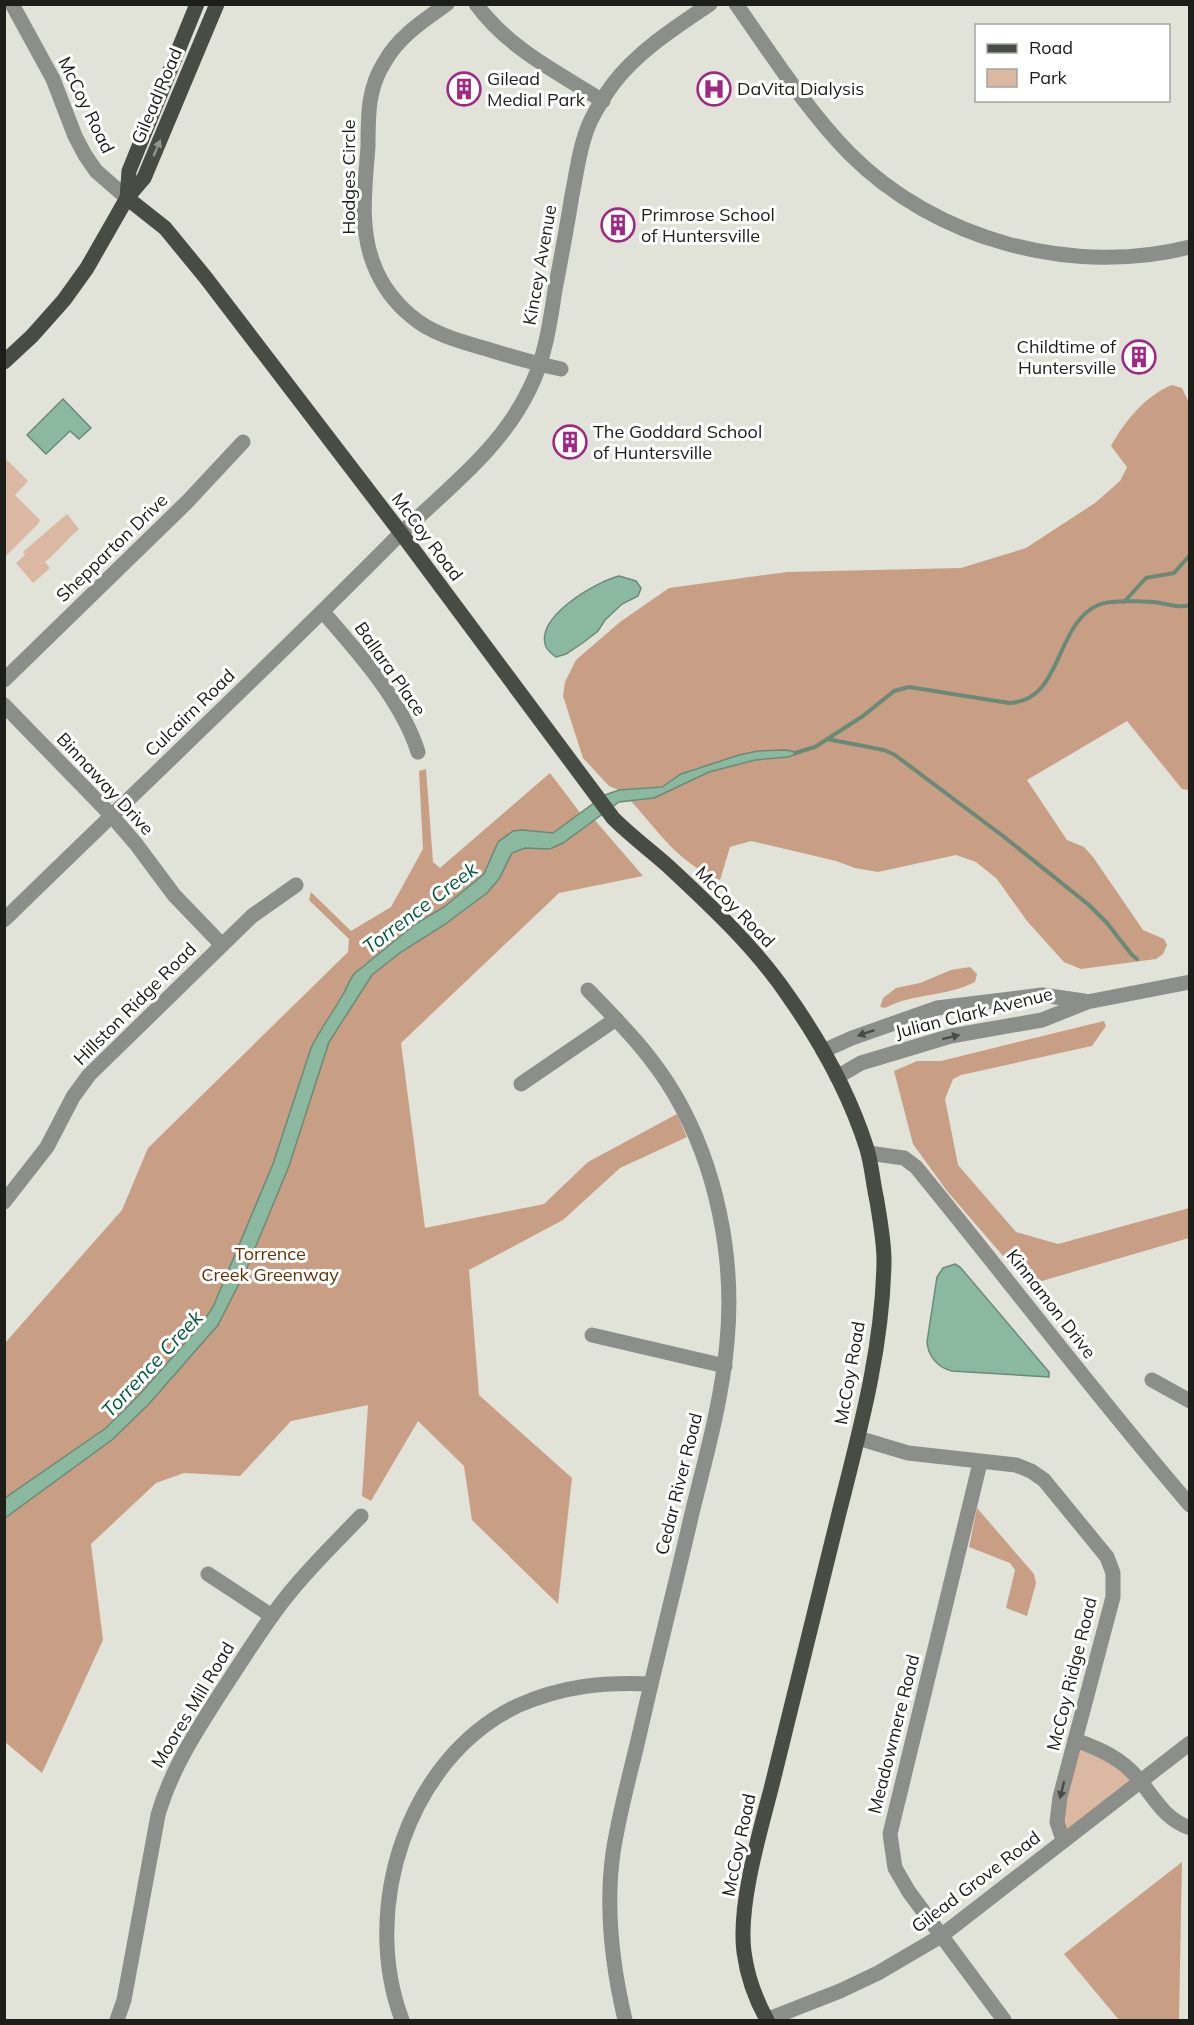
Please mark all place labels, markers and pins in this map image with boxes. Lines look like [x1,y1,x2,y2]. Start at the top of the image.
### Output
place label: Gilead Medial Park [487,67,586,111]
building icon: Gilead Medial Park [446,71,482,107]
hospital icon: DaVita Dialysis [696,71,732,107]
place label: DaVita Dialysis [737,77,864,100]
place label: Primrose School of Huntersville [641,203,775,247]
building icon: Primrose School of Huntersville [600,207,636,243]
place label: Childtime of Huntersville [1017,335,1117,379]
building icon: Childtime of Huntersville [1121,339,1157,375]
place label: The Goddard School of Huntersville [593,420,762,464]
building icon: The Goddard School of Huntersville [552,424,588,460]

